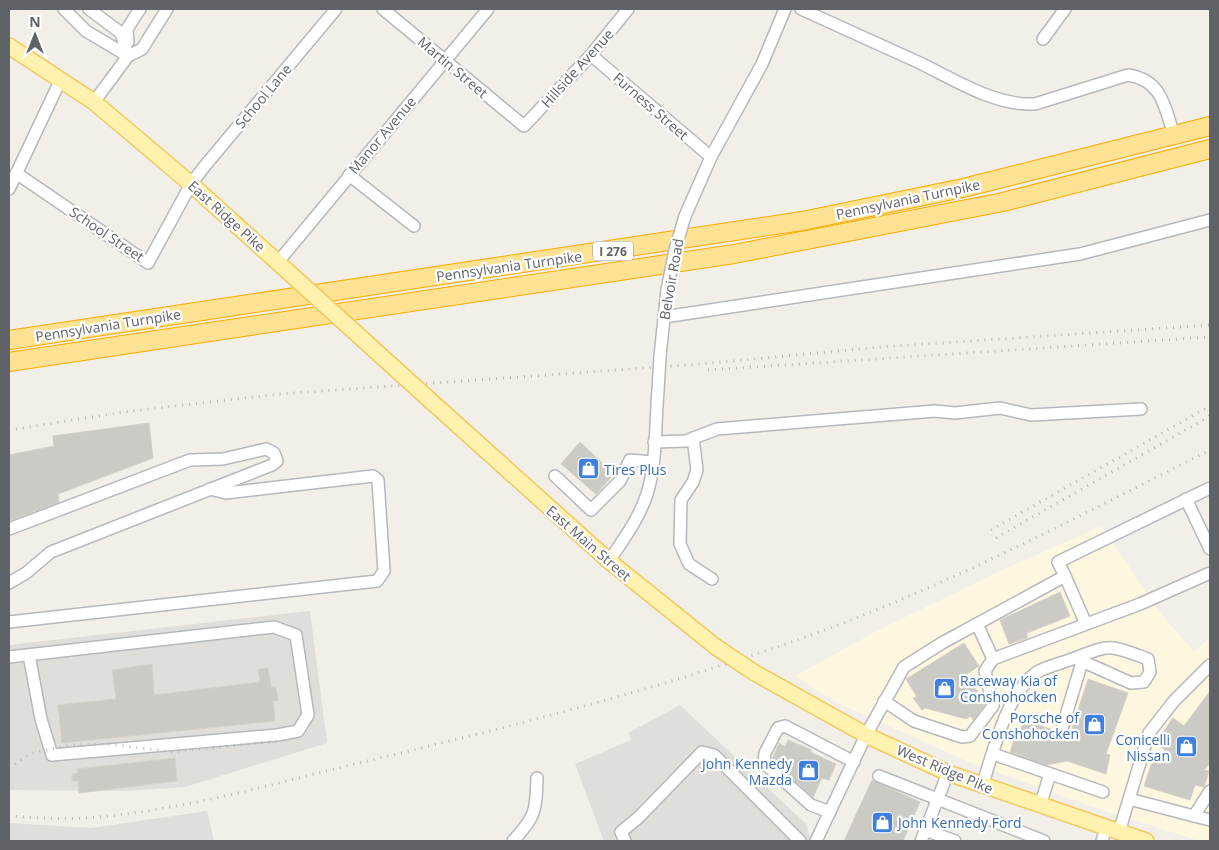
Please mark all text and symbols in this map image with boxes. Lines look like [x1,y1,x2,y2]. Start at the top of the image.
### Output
north arrow [10,10,60,60]
text: N [29,12,41,31]
street label: Hillside Avenue [537,24,618,111]
street label: Martin Street [414,32,492,102]
street label: School Lane [230,60,296,132]
street label: Furness Street [609,68,693,144]
street label: Manor Avenue [344,92,420,178]
street label: Pennsylvania Turnpike [834,174,982,224]
street label: East Ridge Pike [184,176,270,256]
street label: School Street [66,202,148,266]
street label: Belvoir Road [655,237,687,321]
road number: I 276 [593,242,633,260]
street label: Pennsylvania Turnpike [435,246,583,286]
street label: Pennsylvania Turnpike [34,304,182,346]
shop icon: Tires Plus [576,457,600,481]
place label: Tires Plus [604,460,667,479]
street label: East Main Street [543,501,635,585]
place label: Raceway Kia of Conshohocken [960,671,1058,706]
shop icon: Raceway Kia of Conshohocken [932,676,956,700]
place label: Porsche of Conshohocken [982,708,1080,743]
shop icon: Porsche of Conshohocken [1083,713,1107,737]
place label: Conicelli Nissan [1115,730,1170,765]
shop icon: Conicelli Nissan [1174,735,1198,759]
street label: West Ridge Pike [894,740,996,798]
place label: John Kennedy Mazda [700,754,793,789]
shop icon: John Kennedy Mazda [796,759,820,783]
shop icon: John Kennedy Ford [870,810,894,834]
place label: John Kennedy Ford [896,813,1022,832]

